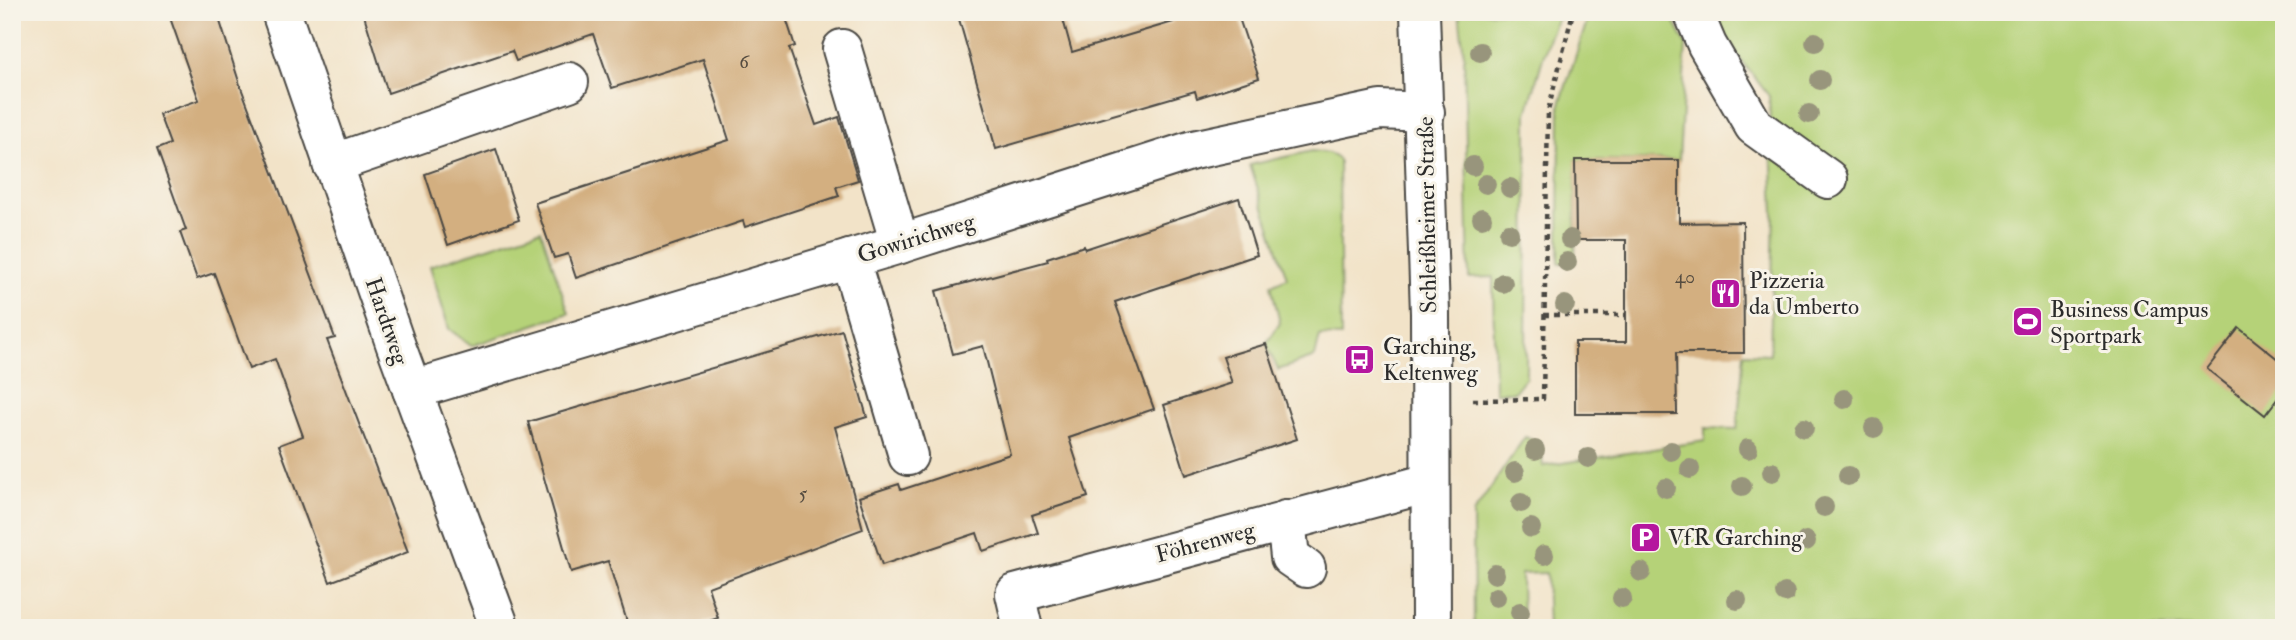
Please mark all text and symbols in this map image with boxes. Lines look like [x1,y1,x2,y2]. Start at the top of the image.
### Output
house number: 6 [739,50,750,74]
street label: Schleißheimer Straße [1411,116,1443,314]
street label: Gowirichweg [854,206,979,270]
house number: 40 [1675,265,1695,289]
place label: Pizzeria da Umberto [1749,266,1859,321]
street label: Hardtweg [359,274,416,369]
restaurant icon: Pizzeria da Umberto [1709,276,1743,310]
place label: Business Campus Sportpark [2050,295,2208,351]
sports icon: Business Campus Sportpark [2010,305,2044,339]
place label: Garching, Keltenweg [1383,332,1478,387]
bus stop icon: Garching, Keltenweg [1343,342,1377,376]
house number: 5 [799,482,808,506]
street label: Föhrenweg [1152,515,1258,569]
parking icon: VfR Garching [1628,520,1662,554]
place label: VfR Garching [1668,523,1803,552]

